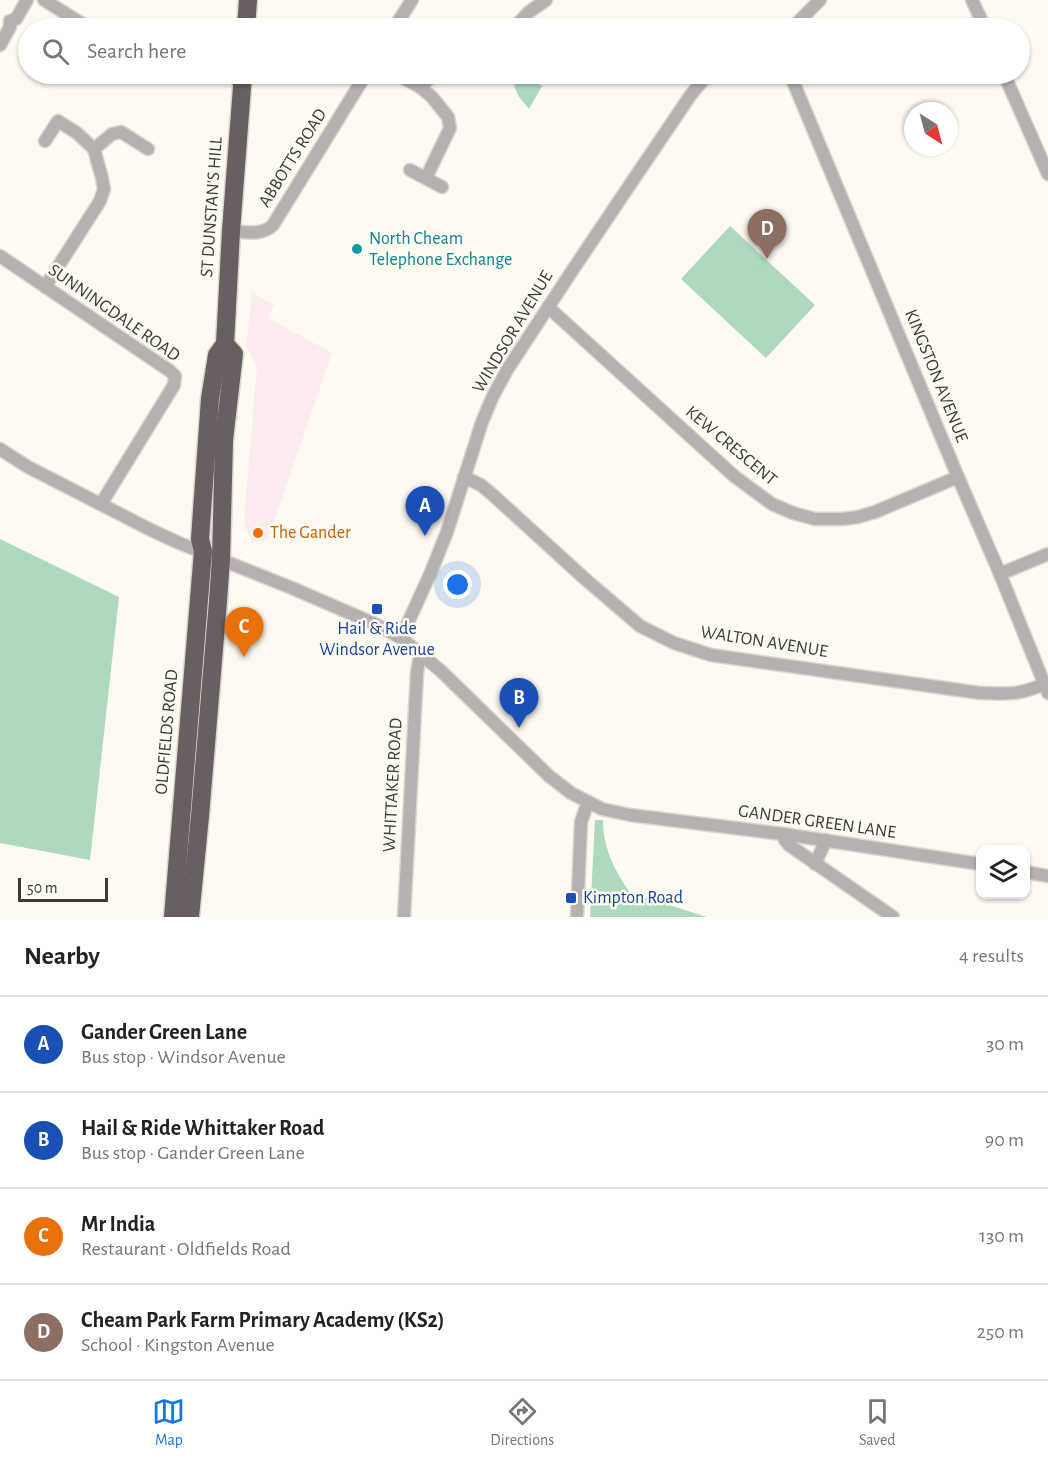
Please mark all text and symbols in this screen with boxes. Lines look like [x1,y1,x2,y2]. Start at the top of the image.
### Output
search box [18,18,1030,84]
icon: search [39,35,72,68]
text: Search here [87,40,186,62]
north arrow [904,102,958,156]
street label: ABBOTTS ROAD [256,106,330,210]
street label: ST DUNSTAN'S HILL [198,136,226,278]
pin: D [748,210,786,259]
place label: North Cheam Telephone Exchange [369,230,512,269]
marker: North Cheam Telephone Exchange [350,242,364,256]
street label: SUNNINGDALE ROAD [45,261,183,365]
street label: WINDSOR AVENUE [470,268,557,396]
street label: KINGSTON AVENUE [901,307,971,445]
street label: KEW CRESCENT [682,403,780,489]
pin: A [406,486,444,536]
place label: The Gander [270,524,351,542]
marker: The Gander [251,526,265,540]
your location [443,570,472,599]
marker: Hail & Ride Windsor Avenue [370,602,384,616]
pin: C [224,608,264,657]
place label: Hail & Ride Windsor Avenue [319,620,435,659]
street label: WALTON AVENUE [699,623,829,661]
street label: OLDFIELDS ROAD [153,669,181,795]
pin: B [500,678,538,728]
street label: WHITTAKER ROAD [380,717,406,853]
street label: GANDER GREEN LANE [737,802,897,842]
map controls [976,845,1030,899]
button: layers [976,845,1030,899]
scale bar [18,875,108,902]
text: 50 m [27,880,58,896]
place label: Kimpton Road [583,889,683,907]
marker: Kimpton Road [564,891,578,905]
text: Nearby [24,943,100,969]
text: 4 results [959,946,1024,966]
text: Gander Green Lane [81,1021,247,1043]
text: A [38,1034,50,1054]
text: 30 m [986,1034,1024,1054]
text: Bus stop · Windsor Avenue [81,1047,286,1067]
text: Hail & Ride Whittaker Road [81,1117,324,1139]
text: B [38,1130,49,1150]
text: 90 m [985,1130,1024,1150]
text: Bus stop · Gander Green Lane [81,1143,305,1163]
text: Mr India [81,1213,155,1235]
text: C [38,1226,49,1246]
text: 130 m [979,1226,1024,1246]
text: Restaurant · Oldfields Road [81,1239,291,1259]
text: Cheam Park Farm Primary Academy (KS2) [81,1309,445,1331]
text: D [37,1322,50,1342]
text: 250 m [977,1322,1024,1342]
text: School · Kingston Avenue [81,1335,275,1355]
tab: Map [152,1395,185,1450]
tab: Directions [490,1395,554,1450]
tab: Saved [859,1395,896,1450]

